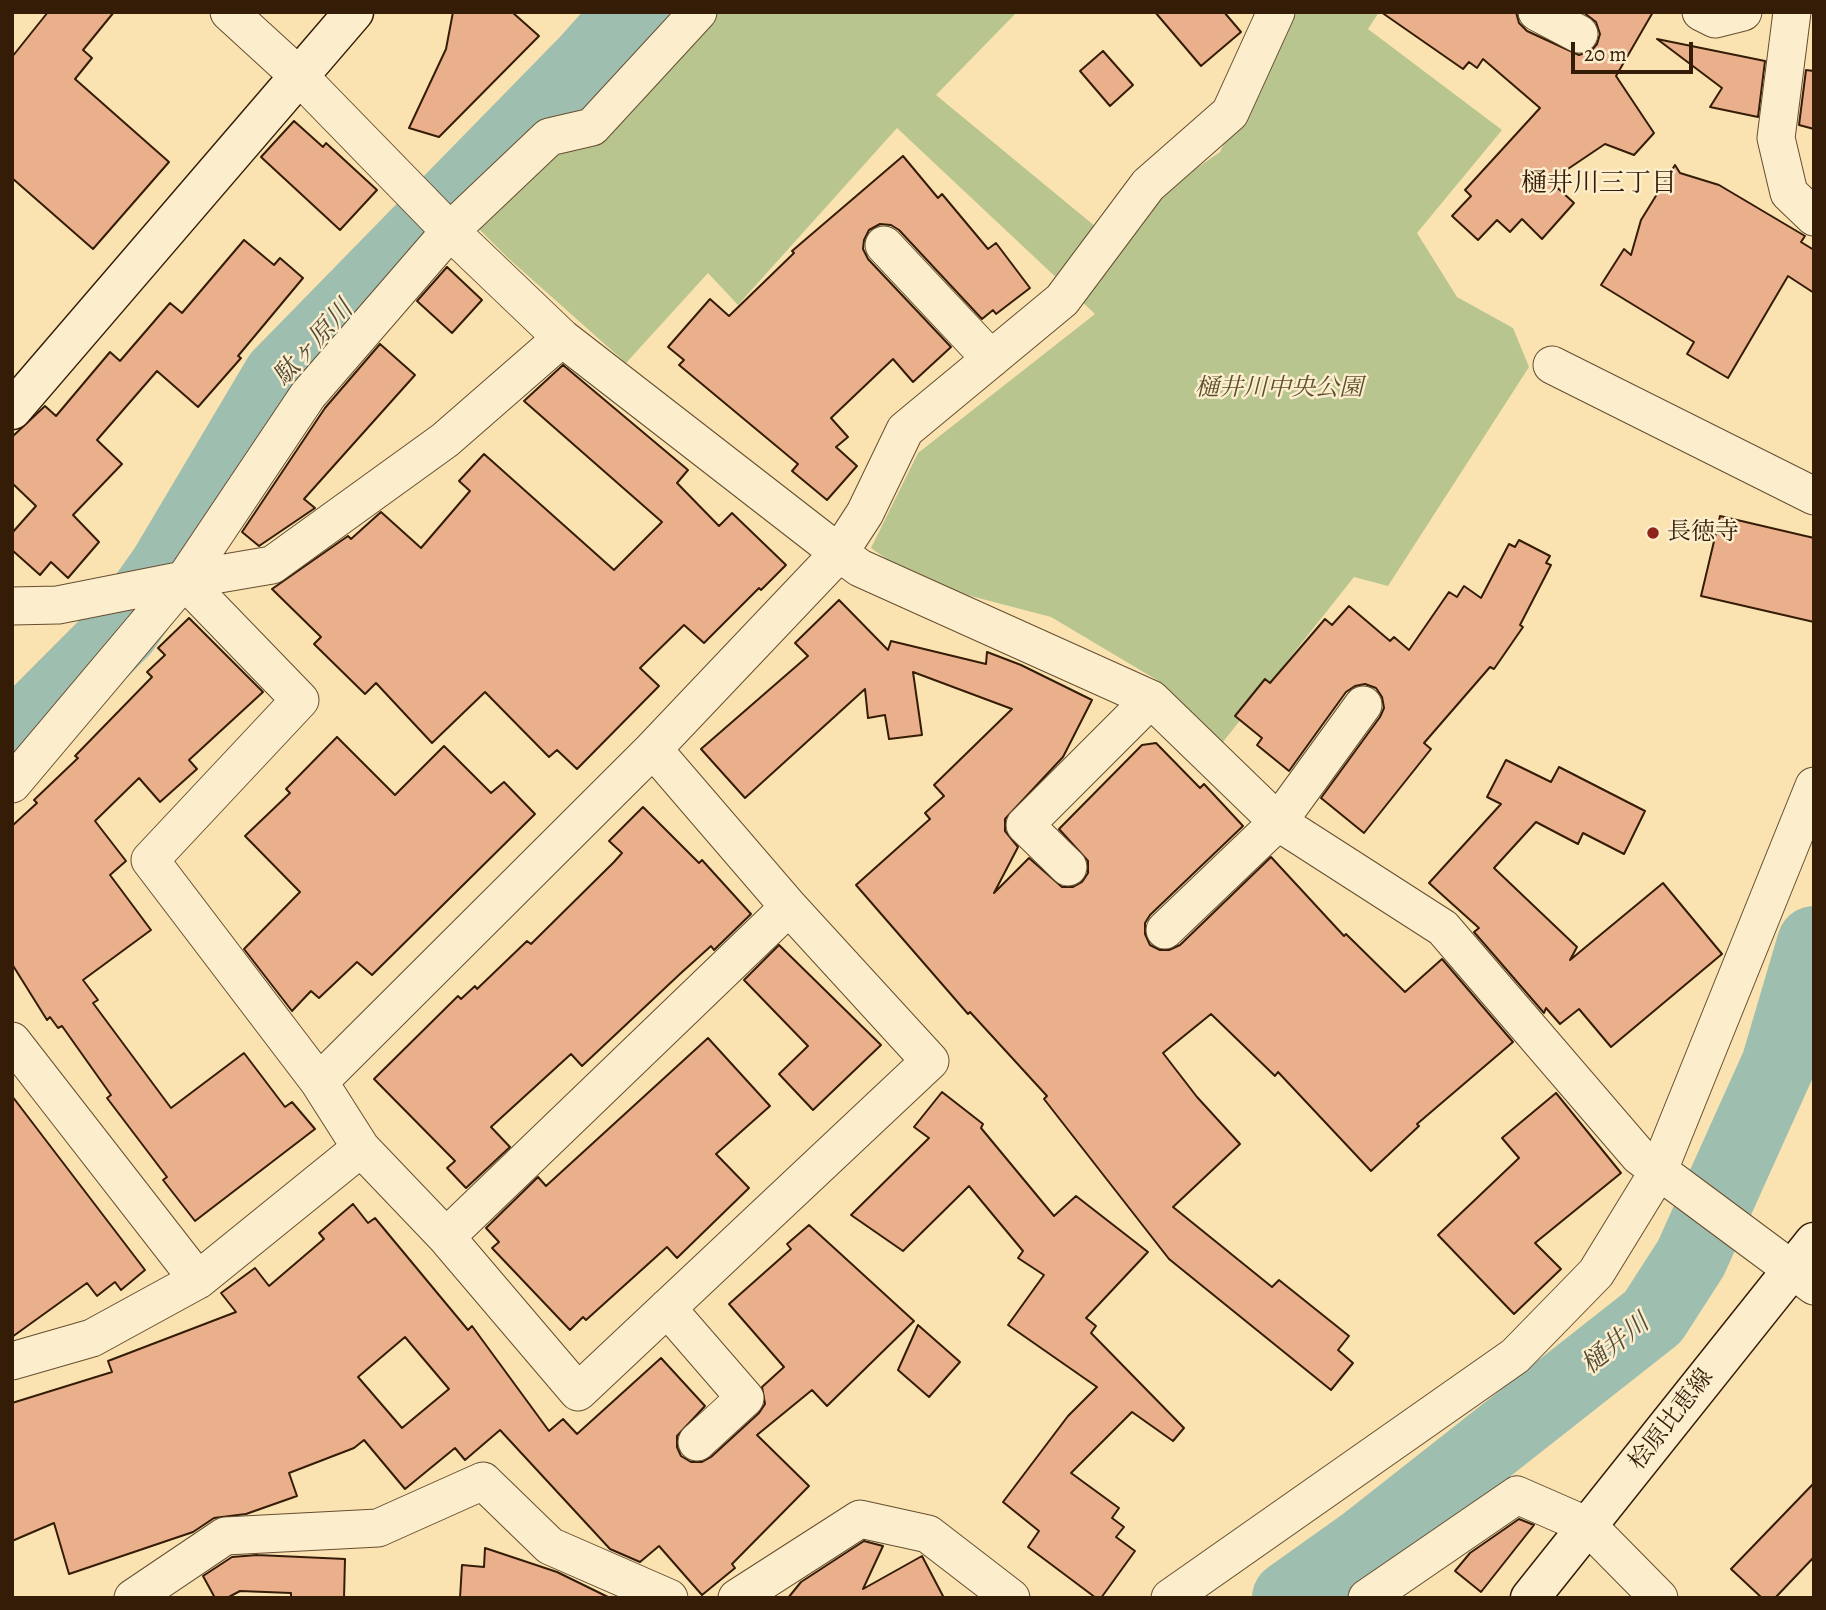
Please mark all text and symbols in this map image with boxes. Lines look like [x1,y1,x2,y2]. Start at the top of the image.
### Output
scale bar [1574,28,1696,72]
text: 20 m [1584,40,1627,68]
district label: 樋井川三丁目 [1521,169,1677,201]
water label: 駄ヶ原川 [268,295,360,393]
park label: 樋井川中央公園 [1195,375,1363,403]
place label: 長徳寺 [1667,519,1739,547]
marker: 長徳寺 [1645,525,1661,541]
water label: 樋井川 [1576,1308,1656,1382]
street label: 桧原比恵線 [1624,1364,1720,1476]

